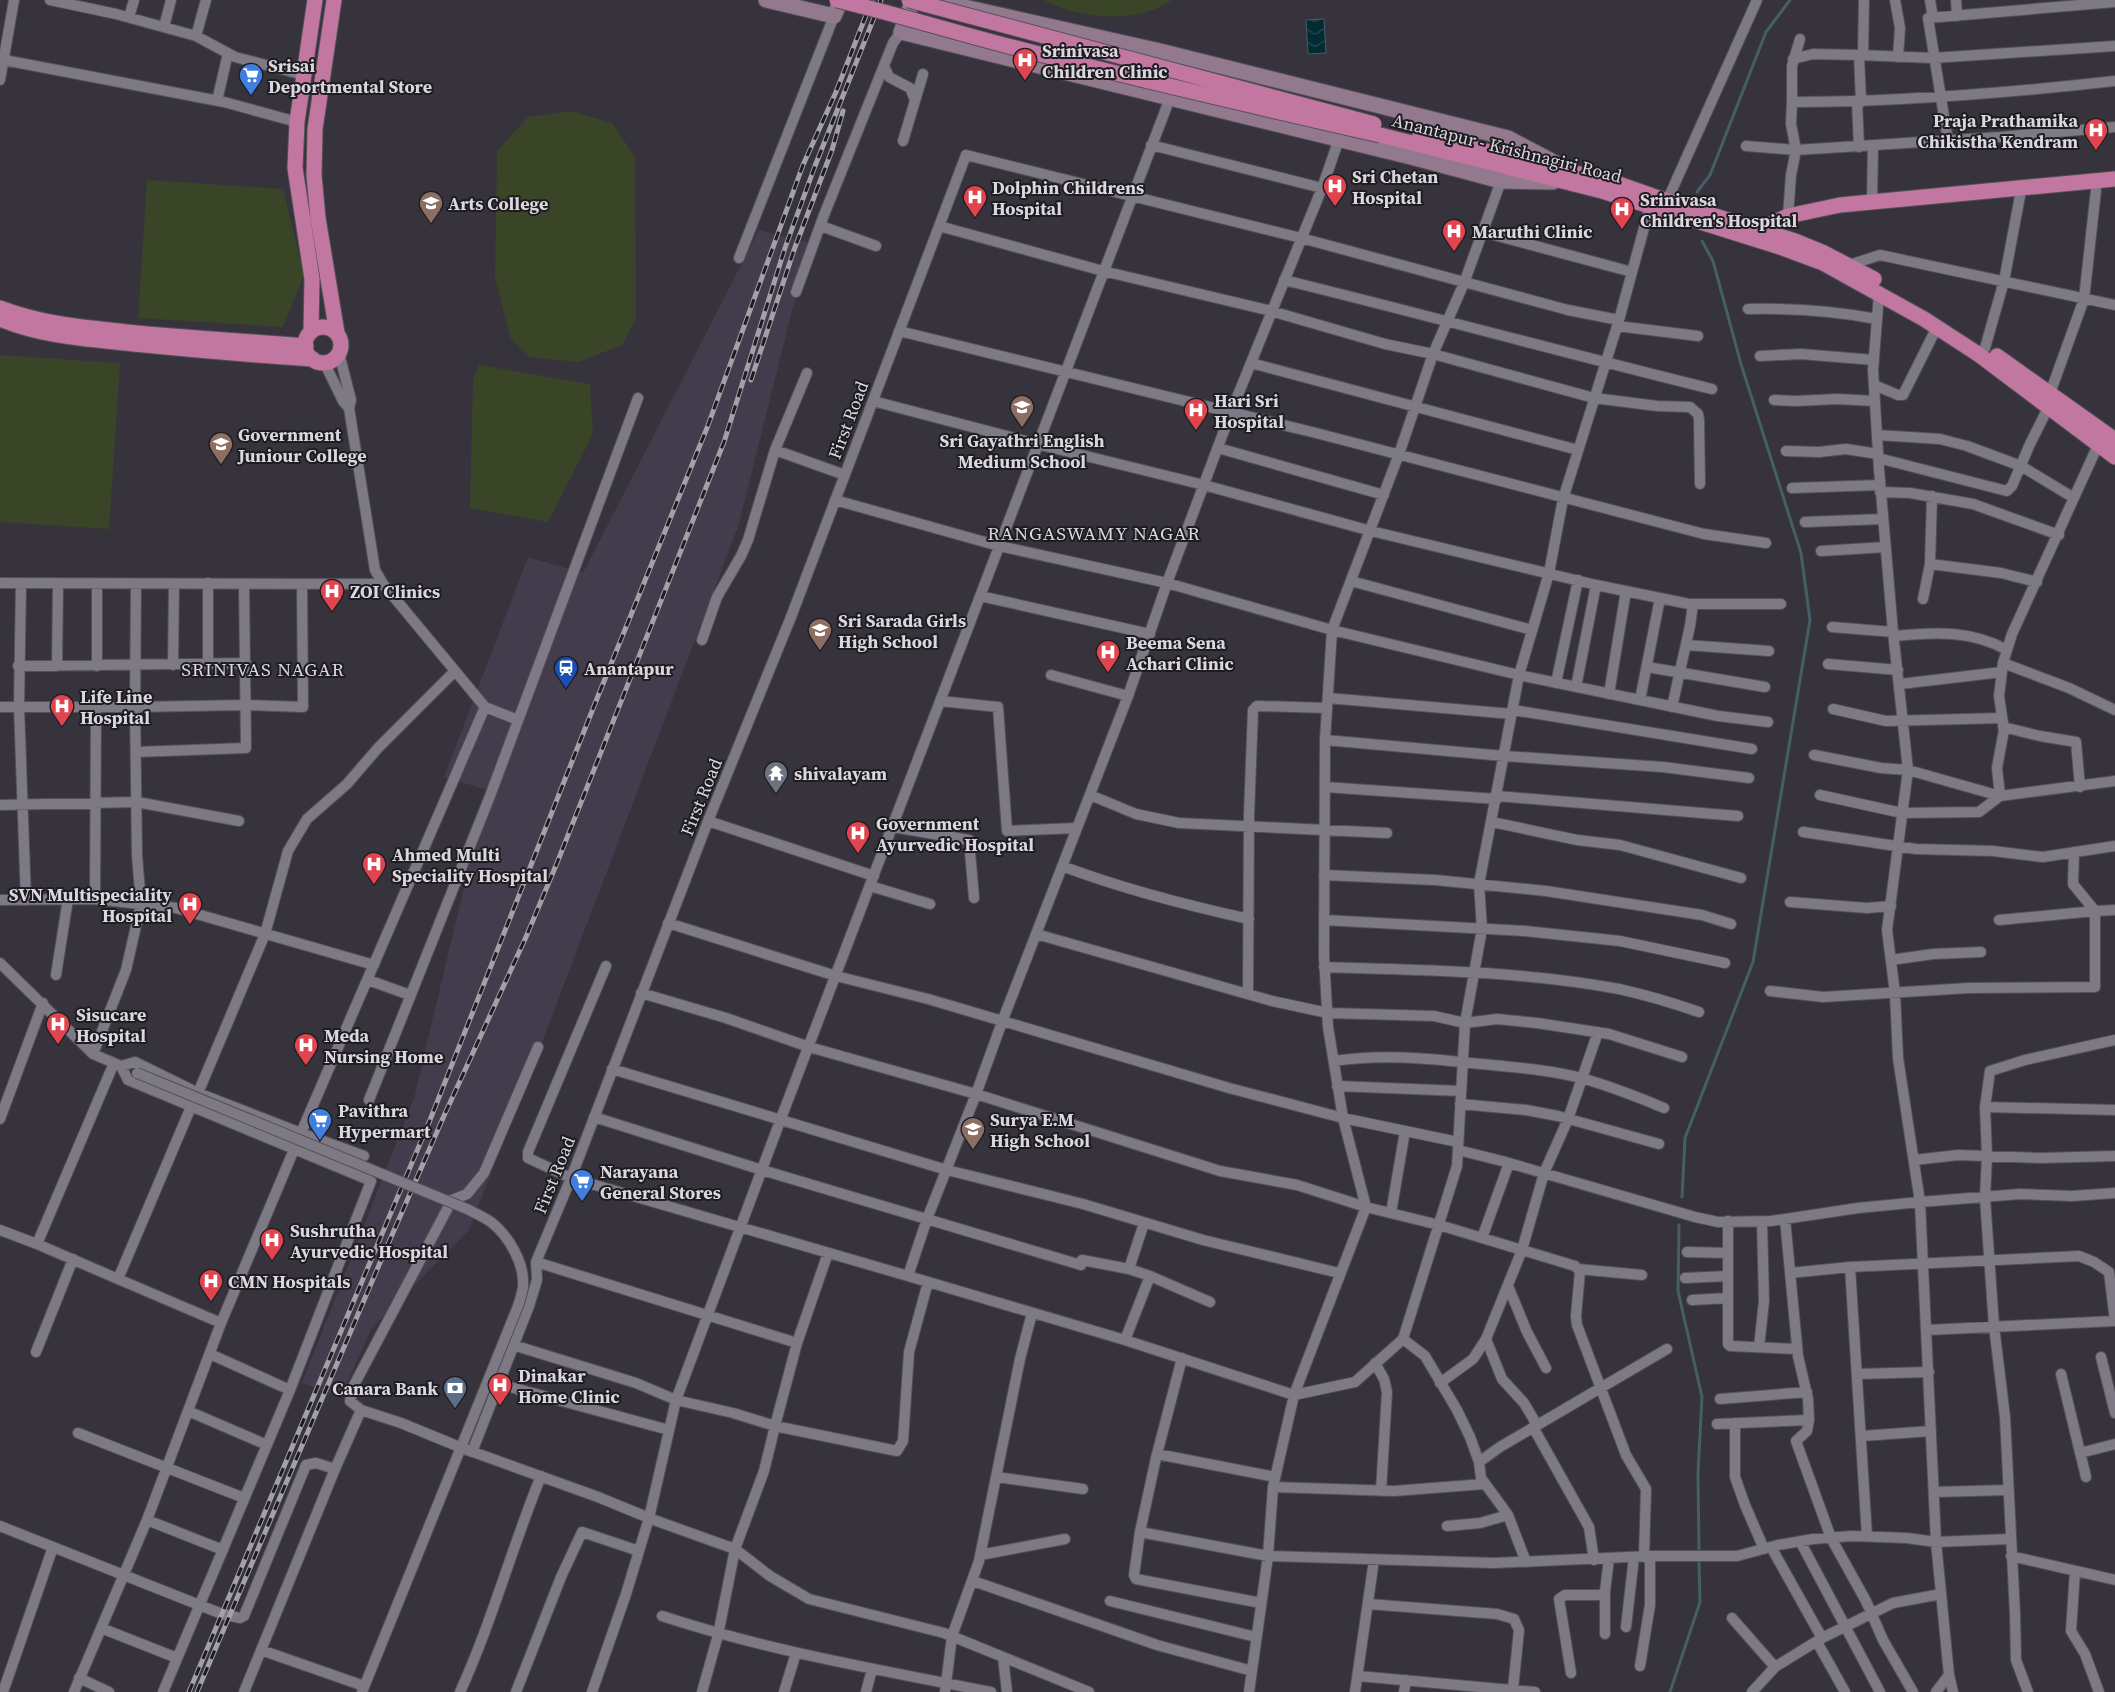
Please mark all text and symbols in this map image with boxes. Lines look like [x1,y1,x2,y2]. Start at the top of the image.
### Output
place label: Srinivasa Children Clinic [1042,38,1168,84]
hospital icon: Srinivasa Children Clinic [1012,47,1038,81]
place label: Srisai Deportmental Store [268,53,432,99]
supermarket icon: Srisai Deportmental Store [238,62,264,96]
street label: Anantapur - Krishnagiri Road [1390,107,1624,189]
place label: Praja Prathamika Chikistha Kendram [1918,108,2078,154]
hospital icon: Praja Prathamika Chikistha Kendram [2083,117,2109,151]
place label: Sri Chetan Hospital [1352,164,1438,210]
hospital icon: Sri Chetan Hospital [1322,173,1348,207]
place label: Dolphin Childrens Hospital [992,175,1144,221]
hospital icon: Dolphin Childrens Hospital [962,184,988,218]
place label: Srinivasa Children's Hospital [1640,187,1798,233]
school or university icon: Arts College [418,190,444,224]
place label: Arts College [448,191,548,216]
hospital icon: Srinivasa Children's Hospital [1609,196,1635,230]
hospital icon: Maruthi Clinic [1441,218,1467,252]
place label: Maruthi Clinic [1472,219,1592,244]
street label: First Road [822,377,874,463]
place label: Hari Sri Hospital [1214,388,1284,434]
school or university icon: Sri Gayathri English Medium School [1009,394,1035,428]
hospital icon: Hari Sri Hospital [1183,397,1209,431]
place label: Government Juniour College [237,422,367,468]
place label: Sri Gayathri English Medium School [939,428,1105,474]
school or university icon: Government Juniour College [208,431,234,465]
district label: RANGASWAMY NAGAR [987,520,1201,546]
hospital icon: ZOI Clinics [319,578,345,612]
place label: ZOI Clinics [350,579,440,604]
place label: Sri Sarada Girls High School [838,608,966,654]
school or university icon: Sri Sarada Girls High School [807,617,833,651]
place label: Beema Sena Achari Clinic [1126,630,1234,676]
hospital icon: Beema Sena Achari Clinic [1095,639,1121,673]
station icon: Anantapur [553,655,579,689]
district label: SRINIVAS NAGAR [181,656,345,682]
place label: Anantapur [584,656,674,681]
place label: Life Line Hospital [80,684,152,730]
hospital icon: Life Line Hospital [49,693,75,727]
street label: First Road [674,754,728,840]
temple icon: shivalayam [763,760,789,794]
place label: shivalayam [794,761,887,786]
place label: Government Ayurvedic Hospital [876,811,1034,857]
hospital icon: Government Ayurvedic Hospital [845,820,871,854]
place label: Ahmed Multi Speciality Hospital [392,842,548,888]
hospital icon: Ahmed Multi Speciality Hospital [361,851,387,885]
place label: SVN Multispeciality Hospital [9,882,172,928]
hospital icon: SVN Multispeciality Hospital [177,891,203,925]
place label: Sisucare Hospital [76,1002,146,1048]
hospital icon: Sisucare Hospital [45,1011,71,1045]
place label: Meda Nursing Home [324,1023,443,1069]
hospital icon: Meda Nursing Home [293,1032,319,1066]
place label: Pavithra Hypermart [338,1098,431,1144]
supermarket icon: Pavithra Hypermart [307,1107,333,1141]
place label: Surya E.M High School [990,1107,1090,1153]
school or university icon: Surya E.M High School [960,1116,986,1150]
street label: First Road [527,1132,581,1218]
place label: Narayana General Stores [600,1159,721,1205]
supermarket icon: Narayana General Stores [569,1168,595,1202]
place label: Sushrutha Ayurvedic Hospital [290,1218,448,1264]
hospital icon: Sushrutha Ayurvedic Hospital [259,1227,285,1261]
hospital icon: CMN Hospitals [198,1268,224,1302]
place label: CMN Hospitals [228,1269,350,1294]
place label: Dinakar Home Clinic [518,1363,620,1409]
hospital icon: Dinakar Home Clinic [487,1372,513,1406]
bank icon: Canara Bank [442,1375,468,1409]
place label: Canara Bank [332,1376,438,1401]

